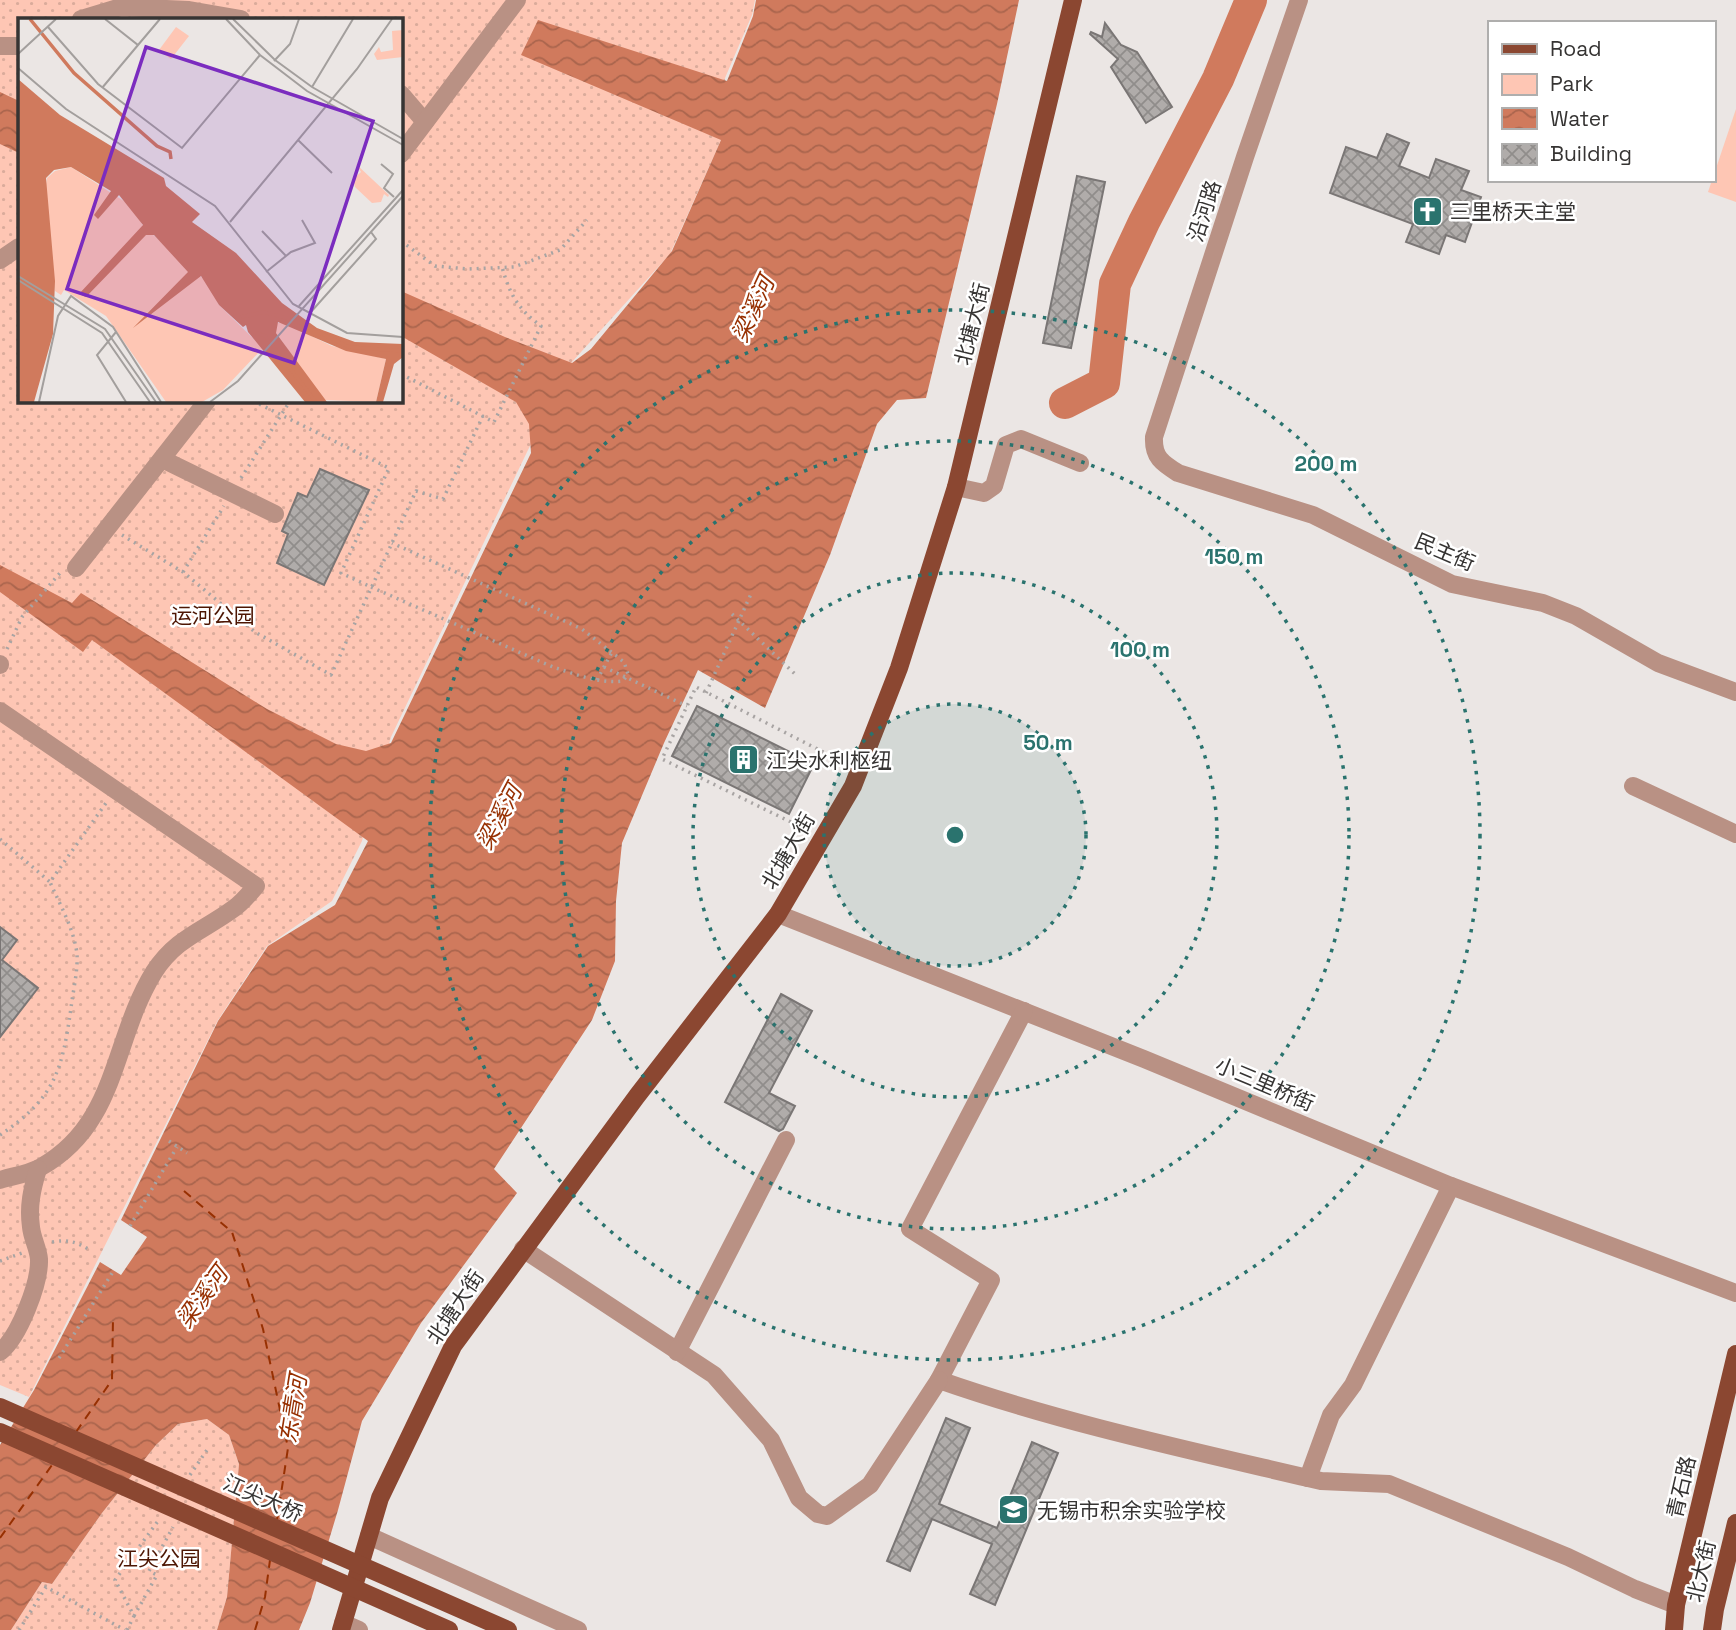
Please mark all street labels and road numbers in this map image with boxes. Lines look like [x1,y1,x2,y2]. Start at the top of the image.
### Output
street label: 沿河路 [1181,177,1227,245]
street label: 北塘大街 [949,280,995,368]
street label: 民主街 [1411,527,1479,577]
street label: 北塘大街 [755,808,821,894]
street label: 小三里桥街 [1211,1051,1319,1117]
street label: 北塘大街 [420,1265,490,1349]
street label: 青石路 [1661,1453,1701,1521]
street label: 江尖大桥 [219,1469,307,1527]
street label: 北大街 [1681,1537,1721,1605]

